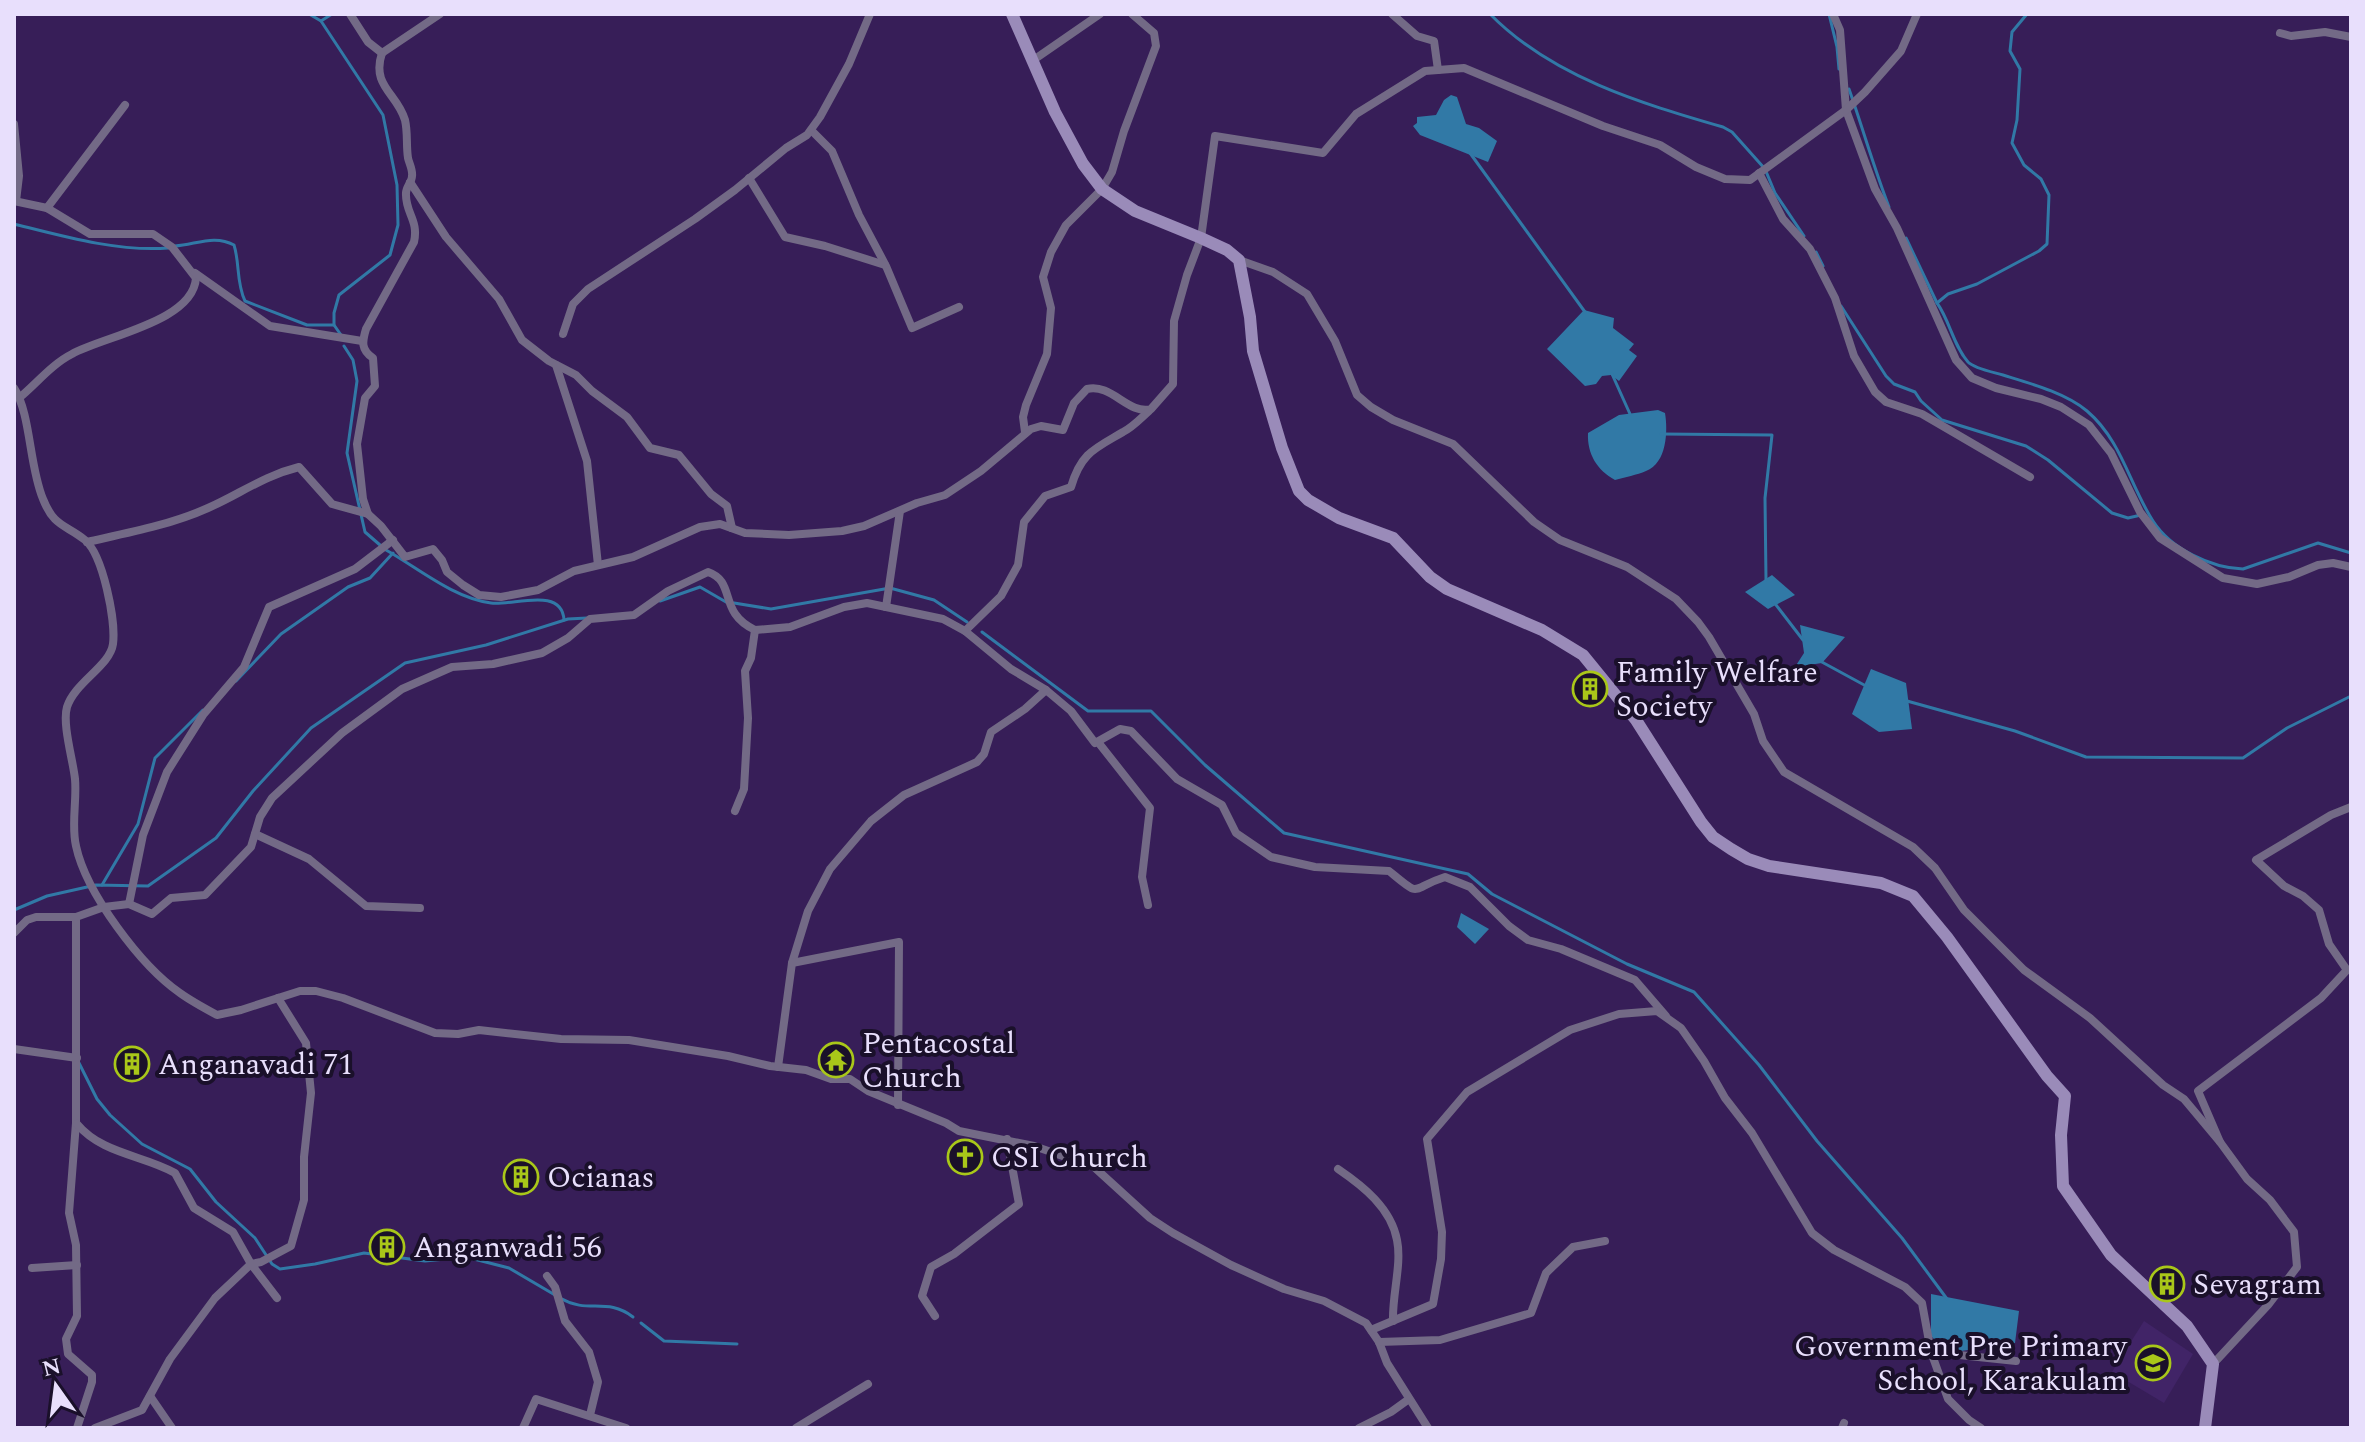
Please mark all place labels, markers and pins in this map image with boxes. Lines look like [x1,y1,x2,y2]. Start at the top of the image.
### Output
place label: Family Welfare Society [1616,650,1818,730]
building icon: Family Welfare Society [1571,670,1609,708]
place label: Pentacostal Church [862,1021,1015,1101]
temple icon: Pentacostal Church [817,1041,855,1079]
place label: Anganavadi 71 [158,1042,353,1088]
building icon: Anganavadi 71 [113,1045,151,1083]
place label: CSI Church [991,1135,1148,1181]
church icon: CSI Church [946,1138,984,1176]
place label: Ocianas [547,1155,655,1201]
building icon: Ocianas [502,1158,540,1196]
place label: Anganwadi 56 [413,1225,602,1271]
building icon: Anganwadi 56 [368,1228,406,1266]
place label: Sevagram [2193,1262,2322,1308]
building icon: Sevagram [2148,1265,2186,1303]
place label: Government Pre Primary School, Karakulam [1794,1324,2129,1404]
school or university icon: Government Pre Primary School, Karakulam [2134,1344,2172,1382]

